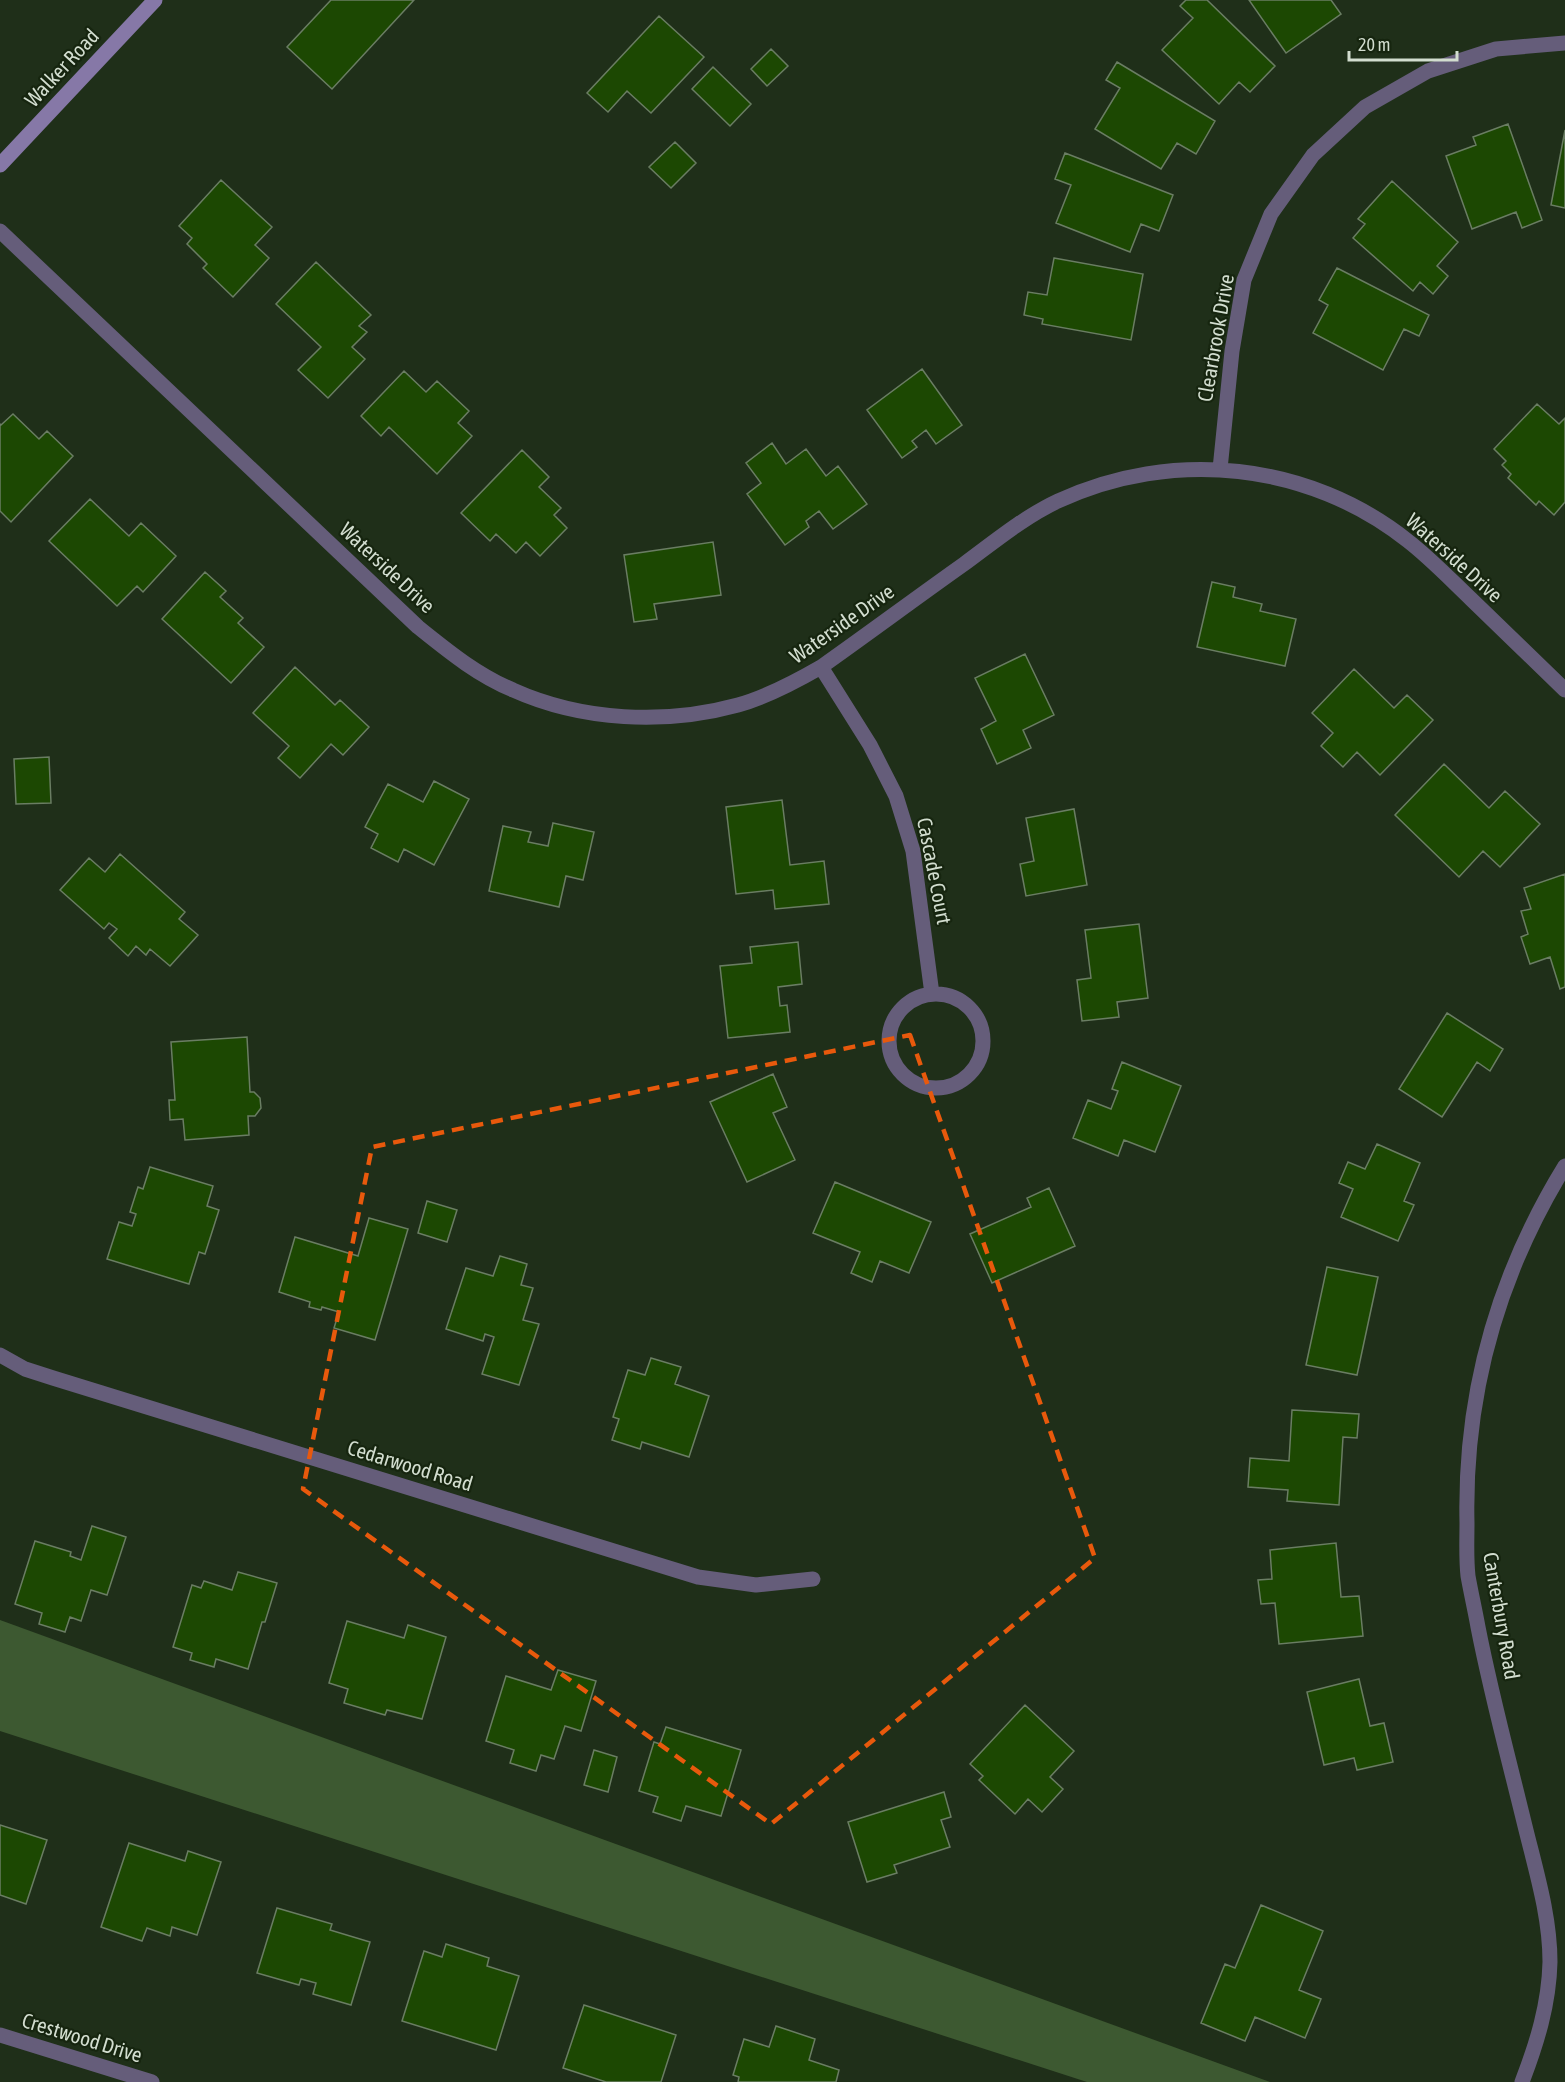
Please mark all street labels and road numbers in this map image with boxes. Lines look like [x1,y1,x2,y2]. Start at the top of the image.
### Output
street label: Walker Road [19,23,103,111]
street label: Clearbrook Drive [1192,272,1238,403]
street label: Waterside Drive [1402,508,1508,607]
street label: Waterside Drive [335,517,440,617]
street label: Waterside Drive [785,579,898,668]
street label: Cascade Court [913,815,957,926]
street label: Cedarwood Road [345,1435,476,1495]
street label: Canterbury Road [1479,1550,1525,1681]
street label: Crestwood Drive [19,2007,145,2067]

